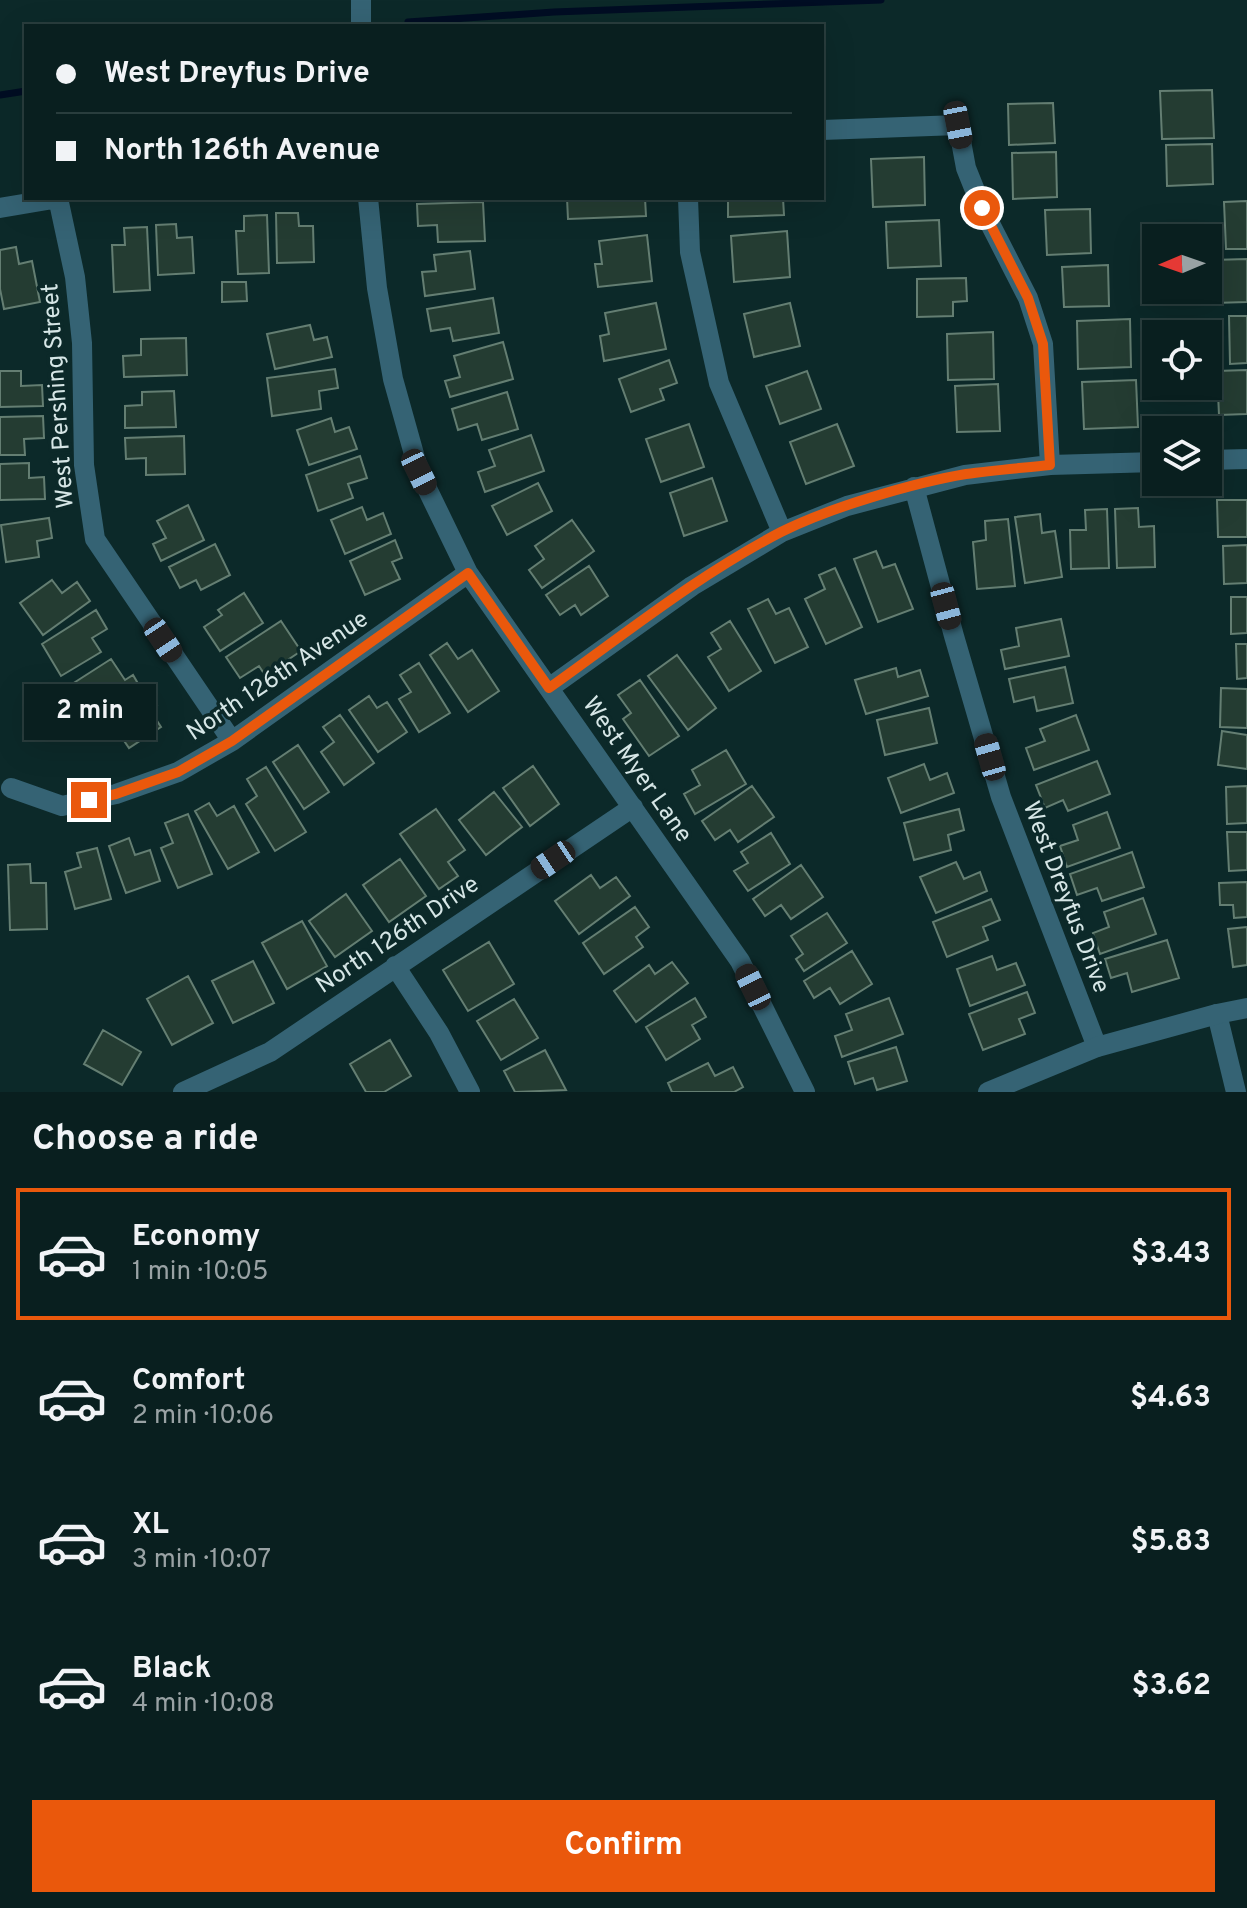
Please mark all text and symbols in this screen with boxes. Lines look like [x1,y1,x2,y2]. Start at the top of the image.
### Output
text: West Dreyfus Drive [104,56,370,93]
car [942,99,974,151]
text: North 126th Avenue [104,133,380,170]
route start [964,190,1000,226]
north arrow [1142,224,1222,304]
map controls [1142,224,1222,496]
street label: West Pershing Street [36,282,82,509]
button: locate [1142,320,1222,400]
button: layers [1142,416,1222,496]
car [398,445,440,499]
car [928,580,964,632]
street label: North 126th Avenue [182,605,375,749]
car [140,613,186,667]
callout: 2 min [23,684,155,740]
street label: West Myer Lane [575,691,698,849]
text: 2 min [56,695,124,728]
car [972,731,1008,783]
route end [71,782,107,818]
street label: West Dreyfus Drive [1015,798,1116,998]
car [526,837,580,883]
street label: North 126th Drive [311,870,485,1001]
car [732,960,774,1014]
text: Choose a ride [32,1117,258,1163]
icon: car [36,1218,108,1290]
text: Economy [132,1219,260,1256]
text: $3.43 [1131,1236,1211,1273]
text: 1 min · 10:05 [132,1256,268,1289]
icon: car [36,1362,108,1434]
text: Comfort [132,1363,245,1400]
text: $4.63 [1130,1380,1211,1417]
text: 2 min · 10:06 [132,1400,274,1433]
icon: car [36,1506,108,1578]
text: XL [132,1507,169,1544]
text: $5.83 [1130,1524,1211,1561]
text: 3 min · 10:07 [132,1544,271,1577]
icon: car [36,1650,108,1722]
text: Black [132,1651,211,1688]
text: $3.62 [1132,1668,1211,1705]
text: 4 min · 10:08 [132,1688,275,1721]
button: Confirm [32,1800,1215,1892]

